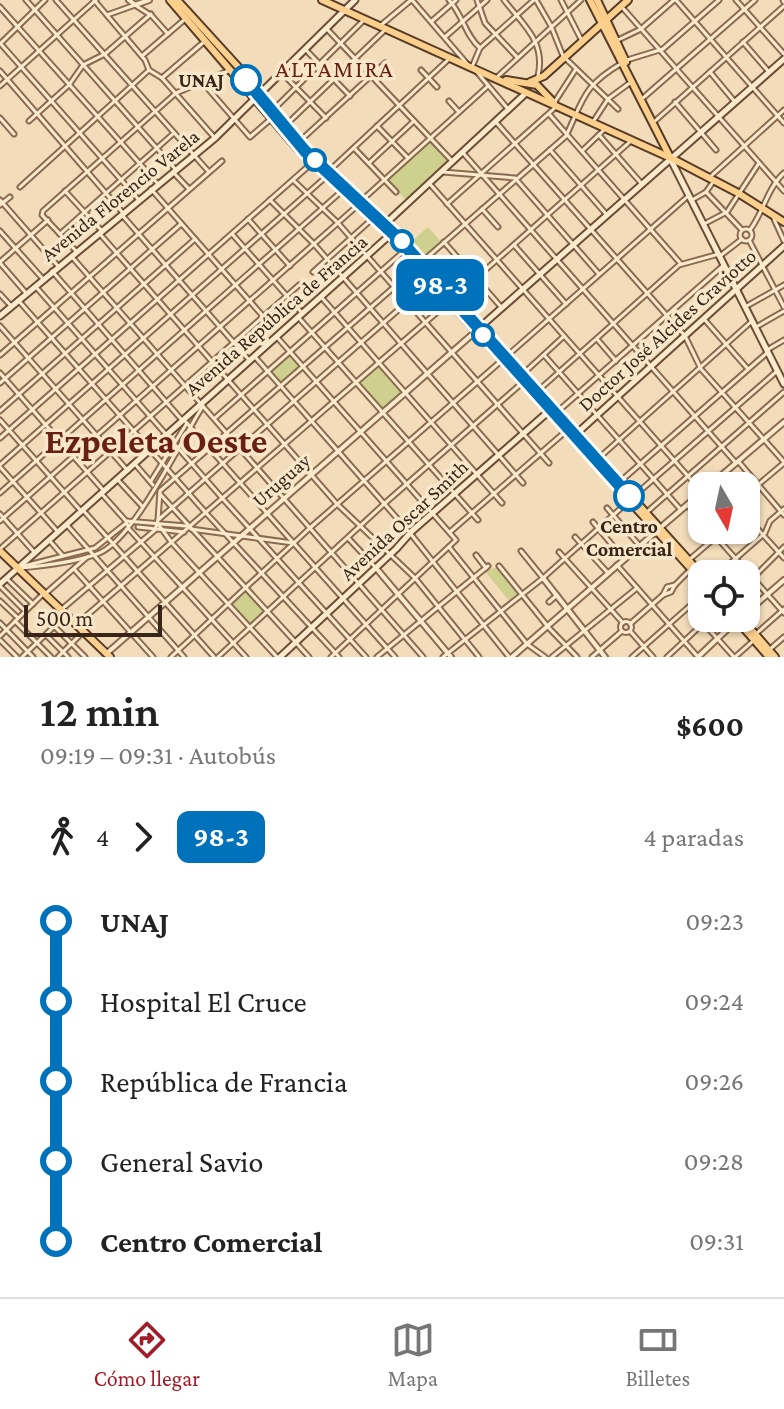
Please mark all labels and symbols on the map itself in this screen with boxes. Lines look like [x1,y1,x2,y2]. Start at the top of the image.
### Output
district label: ALTAMIRA [275,55,395,82]
marker: UNAJ [231,65,261,95]
place label: UNAJ [178,69,224,91]
street label: Avenida Florencio Varela [37,125,203,265]
unlabelled marker [304,149,326,171]
street label: Avenida República de Francia [181,230,372,401]
unlabelled marker [391,230,413,252]
street label: Doctor José Alcides Craviotto [574,244,761,416]
line badge: 98-3 [384,259,496,311]
unlabelled marker [472,324,494,346]
district label: Ezpeleta Oeste [45,421,267,461]
street label: Uruguay [248,448,316,512]
street label: Avenida Oscar Smith [336,455,472,585]
north arrow [688,472,760,544]
marker: Centro Comercial [614,481,644,511]
place label: Centro Comercial [586,515,672,560]
scale bar [24,601,162,637]

